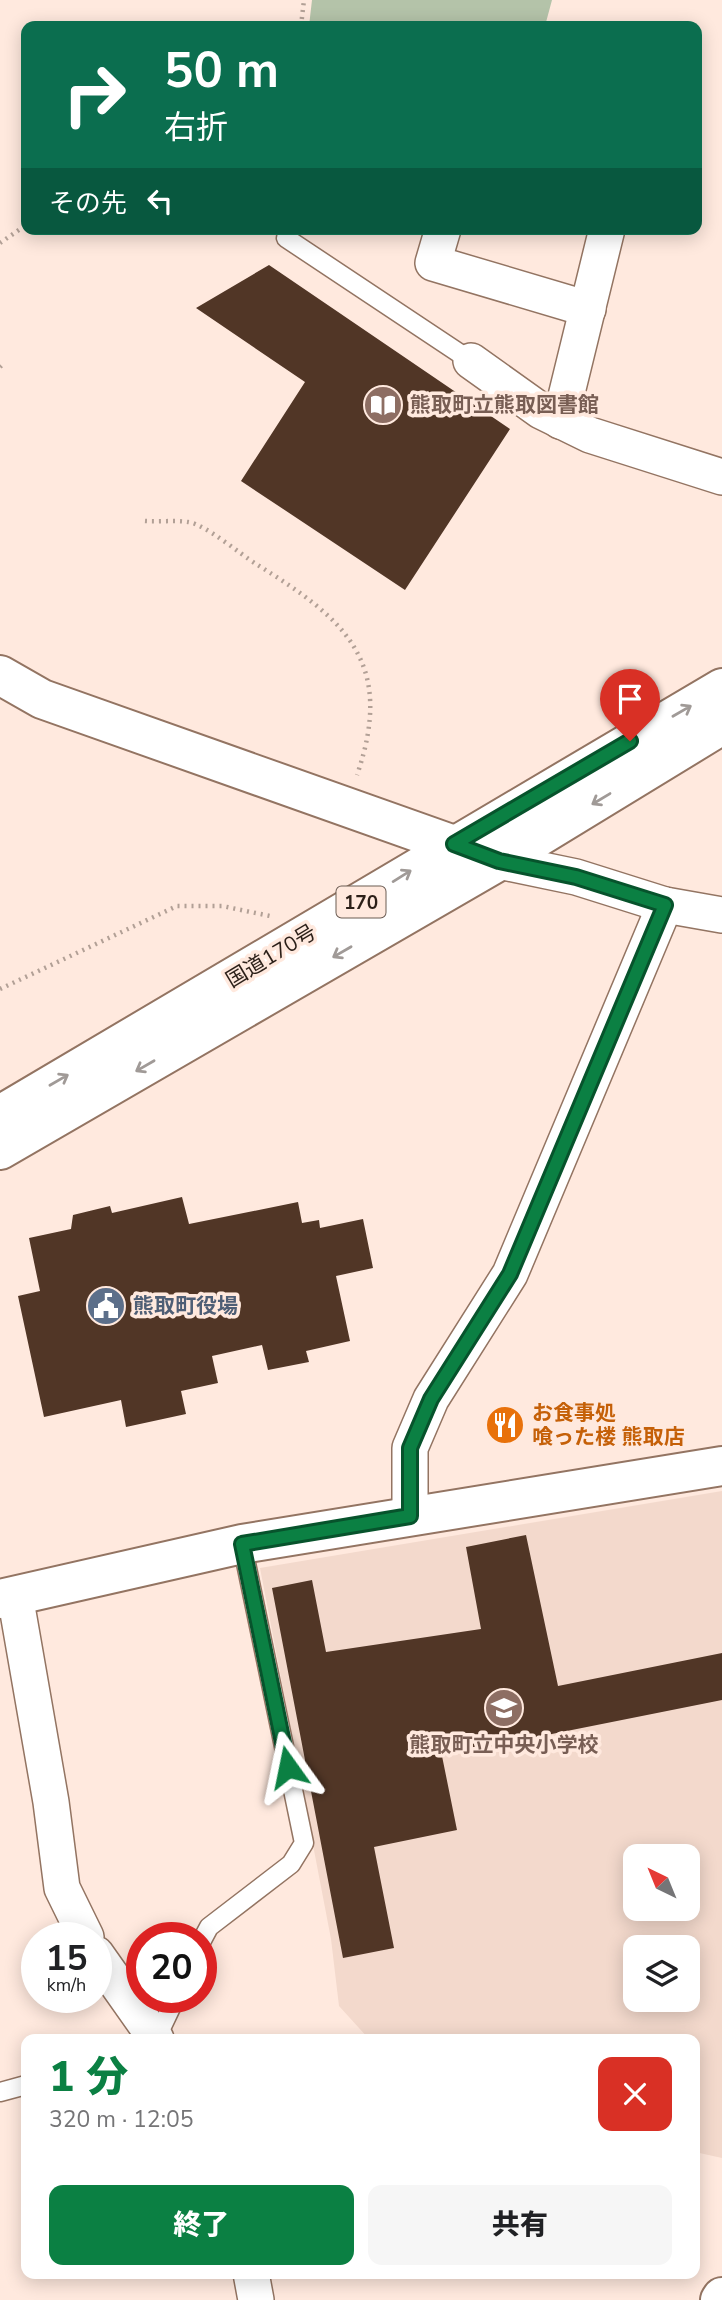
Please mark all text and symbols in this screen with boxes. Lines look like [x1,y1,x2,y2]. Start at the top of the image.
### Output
text: 50 m [164,37,279,104]
icon: right [49,49,140,140]
text: 右折 [164,106,228,149]
icon: left [141,182,179,220]
text: その先 [49,186,127,221]
library icon: 熊取町立熊取図書館 [362,384,404,426]
place label: 熊取町立熊取図書館 [410,391,599,419]
pin [600,669,660,741]
icon: arrive [611,680,649,718]
one-way arrow [672,704,692,718]
one-way arrow [591,792,611,806]
one-way arrow [391,869,411,883]
road number: 170 [336,887,386,918]
street label: 国道170号 [221,918,321,994]
one-way arrow [332,945,352,959]
one-way arrow [135,1060,156,1073]
one-way arrow [48,1073,69,1086]
public building icon: 熊取町役場 [85,1285,127,1327]
place label: 熊取町役場 [133,1292,238,1320]
place label: お食事処 喰った楼 熊取店 [532,1399,685,1451]
restaurant icon: お食事処 喰った楼 熊取店 [484,1404,526,1446]
school or university icon: 熊取町立中央小学校 [483,1687,525,1729]
position arrow [251,1730,325,1804]
place label: 熊取町立中央小学校 [410,1731,599,1759]
north arrow [623,1844,700,1922]
map controls [623,1844,700,2012]
speed limit sign: 20 [126,1922,217,2013]
text: 15 [45,1935,88,1982]
button: layers [623,1935,700,2012]
text: km/h [47,1973,86,1997]
text: 1 分 [49,2049,128,2106]
button: close [598,2057,672,2131]
text: 320 m · 12:05 [49,2104,194,2135]
button: 終了 [49,2185,354,2265]
button: 共有 [368,2185,672,2265]

